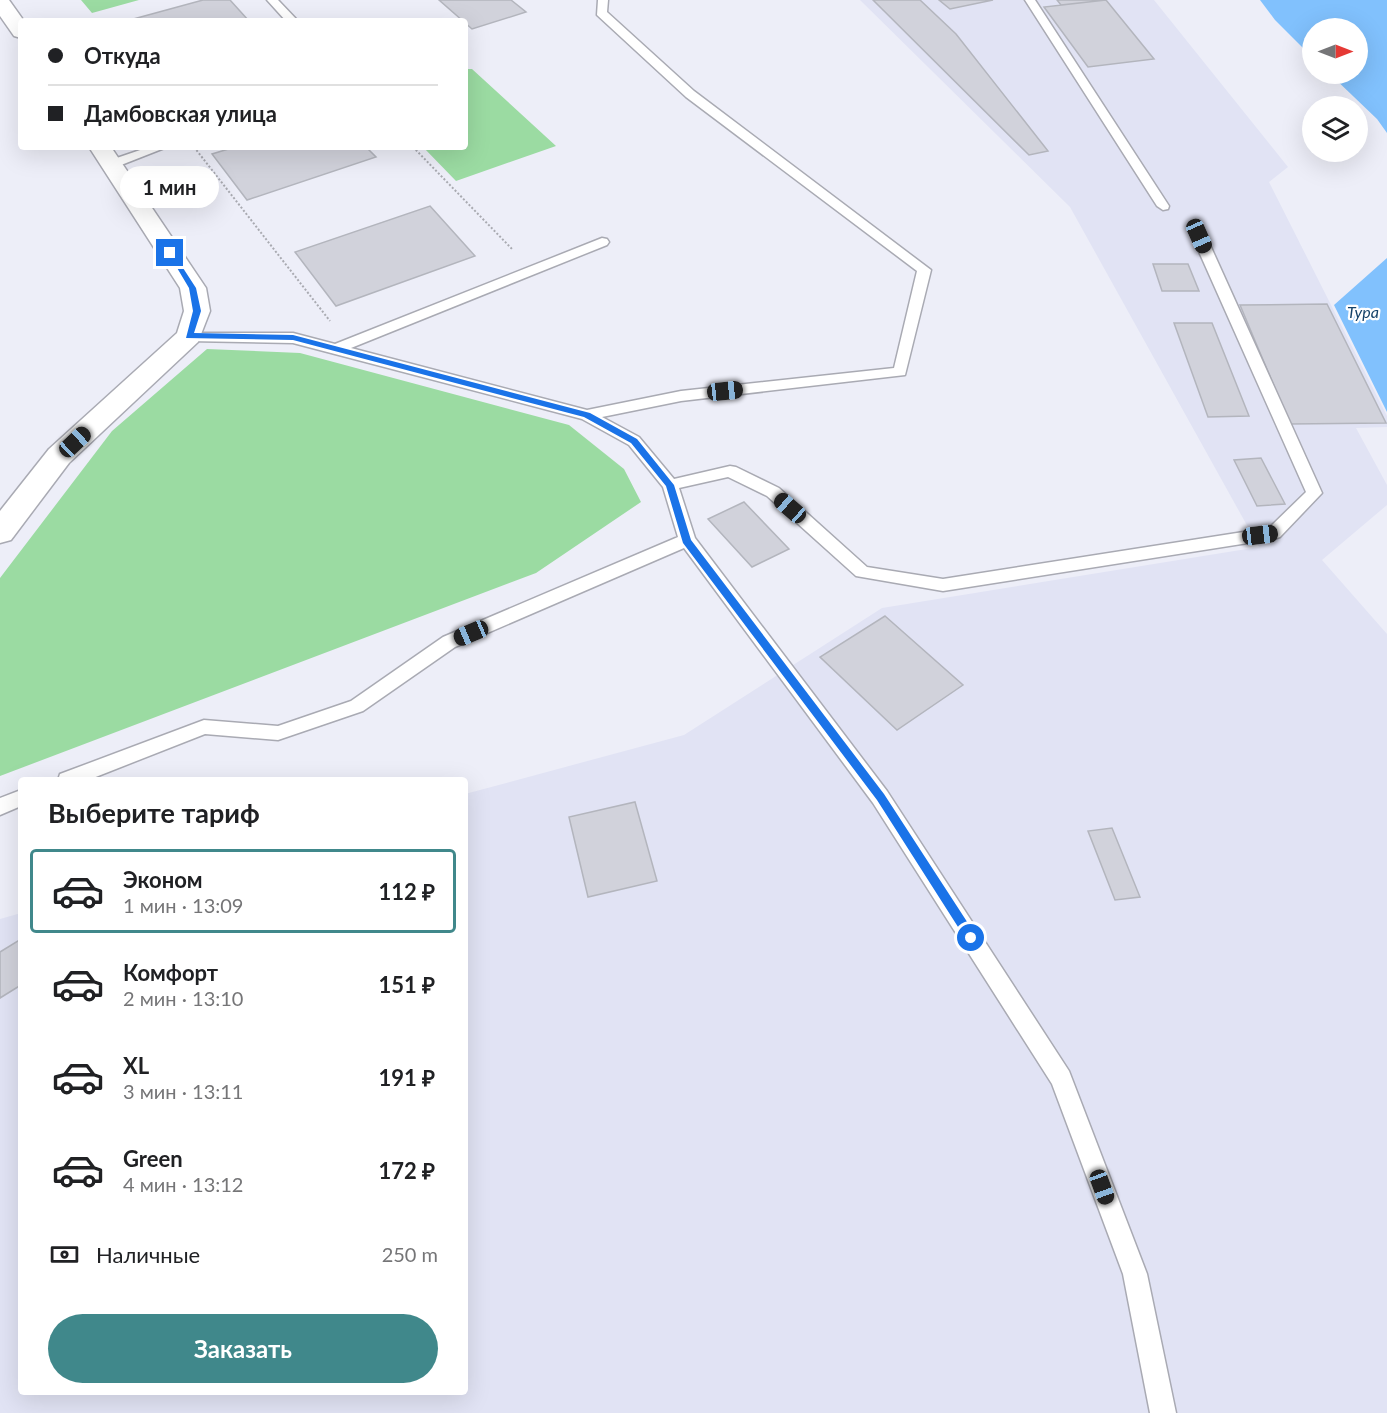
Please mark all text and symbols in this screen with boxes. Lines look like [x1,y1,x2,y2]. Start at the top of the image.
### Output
north arrow [1302,18,1368,84]
map controls [1302,18,1368,162]
text: Откуда [84,42,161,69]
button: layers [1302,96,1368,162]
text: Дамбовская улица [84,100,277,127]
callout: 1 мин [120,166,219,208]
text: 1 мин [143,175,196,199]
car [1183,216,1215,256]
route end [156,239,183,266]
water label: Тура [1347,302,1379,321]
car [706,380,744,402]
car [56,423,94,461]
car [771,489,809,527]
car [1241,524,1279,546]
car [451,618,491,648]
text: Выберите тариф [48,796,260,829]
icon: car [51,864,105,918]
text: Эконом [123,866,203,893]
text: 112 ₽ [379,878,435,905]
text: 1 мин · 13:09 [123,893,243,917]
route start [957,924,984,951]
icon: car [51,957,105,1011]
text: Комфорт [123,959,218,986]
text: 151 ₽ [379,971,435,998]
text: 2 мин · 13:10 [123,986,243,1010]
icon: car [51,1050,105,1104]
text: XL [123,1052,149,1079]
text: 191 ₽ [379,1064,435,1091]
text: 3 мин · 13:11 [123,1079,243,1103]
icon: car [51,1143,105,1197]
text: Green [123,1145,183,1172]
text: 172 ₽ [379,1157,435,1184]
car [1087,1167,1117,1207]
text: 4 мин · 13:12 [123,1172,243,1196]
icon: cash [48,1238,81,1271]
text: Наличные [96,1241,200,1268]
text: 250 m [382,1242,438,1266]
button: Заказать [48,1314,438,1383]

